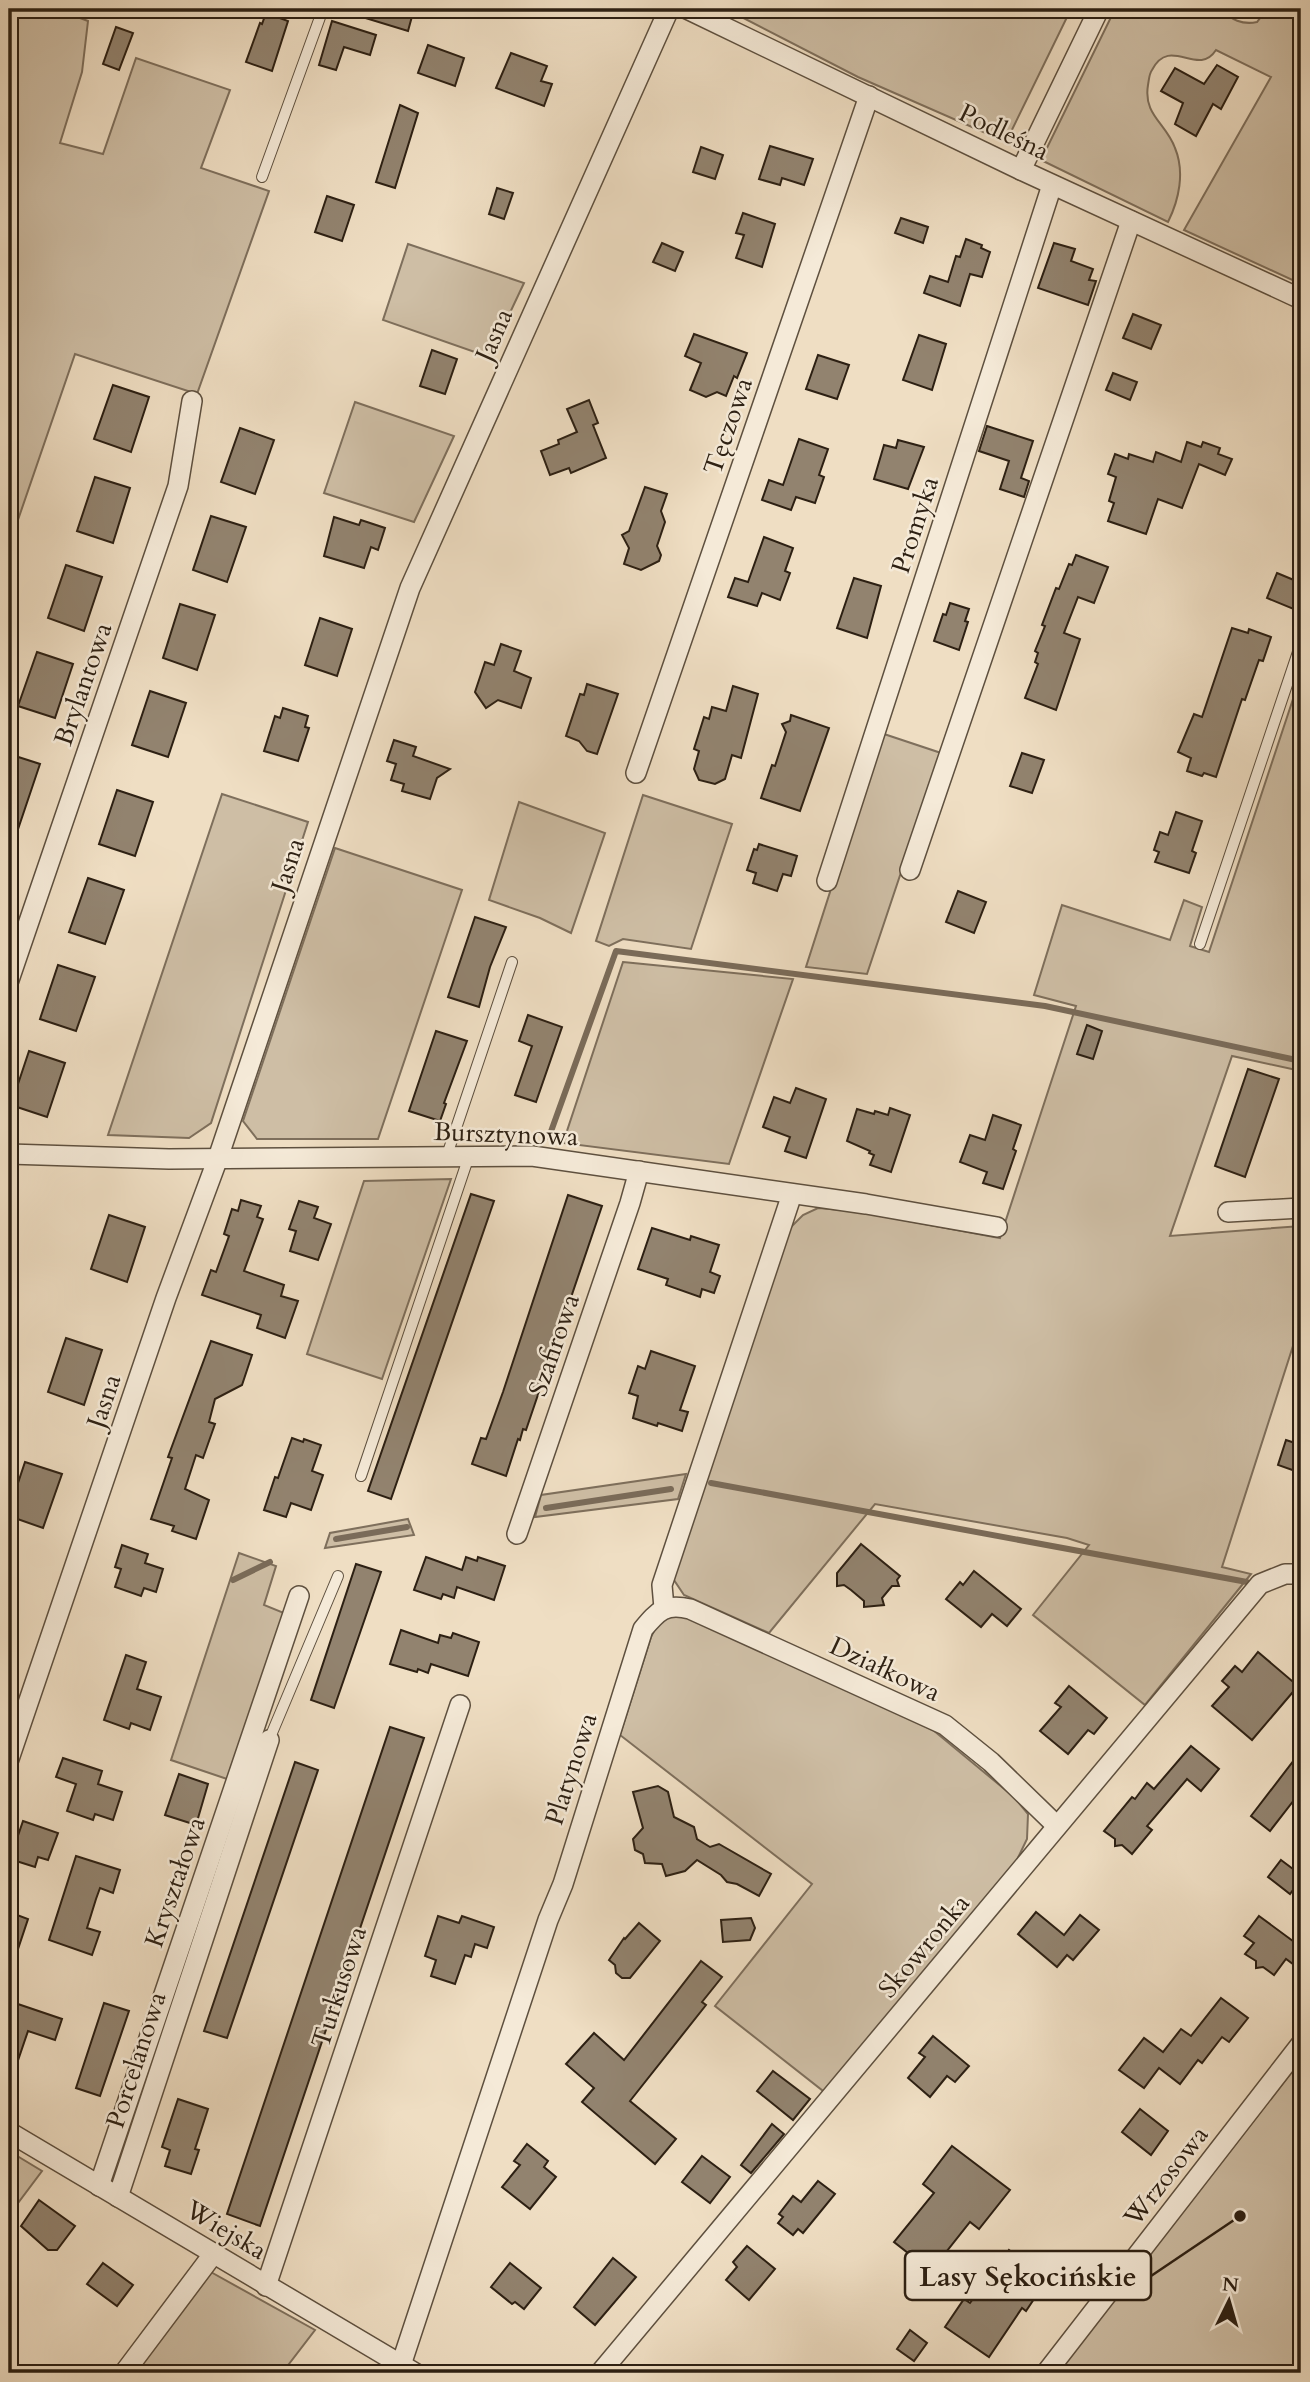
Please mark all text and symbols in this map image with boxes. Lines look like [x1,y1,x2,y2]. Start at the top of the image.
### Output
street label: Podleśna [953,95,1055,169]
street label: Jasna [465,303,521,371]
street label: Tęczowa [695,373,761,479]
street label: Promyka [883,472,947,578]
street label: Brylantowa [46,618,120,750]
street label: Jasna [262,834,313,900]
street label: Bursztynowa [433,1114,579,1154]
street label: Szafirowa [520,1289,588,1401]
street label: Jasna [77,1369,129,1436]
street label: Działkowa [824,1628,946,1710]
street label: Platynowa [536,1708,606,1830]
street label: Kryształowa [136,1812,214,1952]
street label: Skowronka [870,1887,978,2005]
street label: Turkusowa [303,1922,375,2052]
street label: Porcelanowa [98,1987,174,2133]
street label: Wrzosowa [1115,2118,1216,2234]
street label: Wiejska [178,2192,273,2268]
callout: Lasy Sękocińskie [905,2251,1151,2300]
text: Lasy Sękocińskie [919,2258,1137,2296]
north arrow [1194,2266,1264,2336]
text: N [1221,2271,1240,2299]

